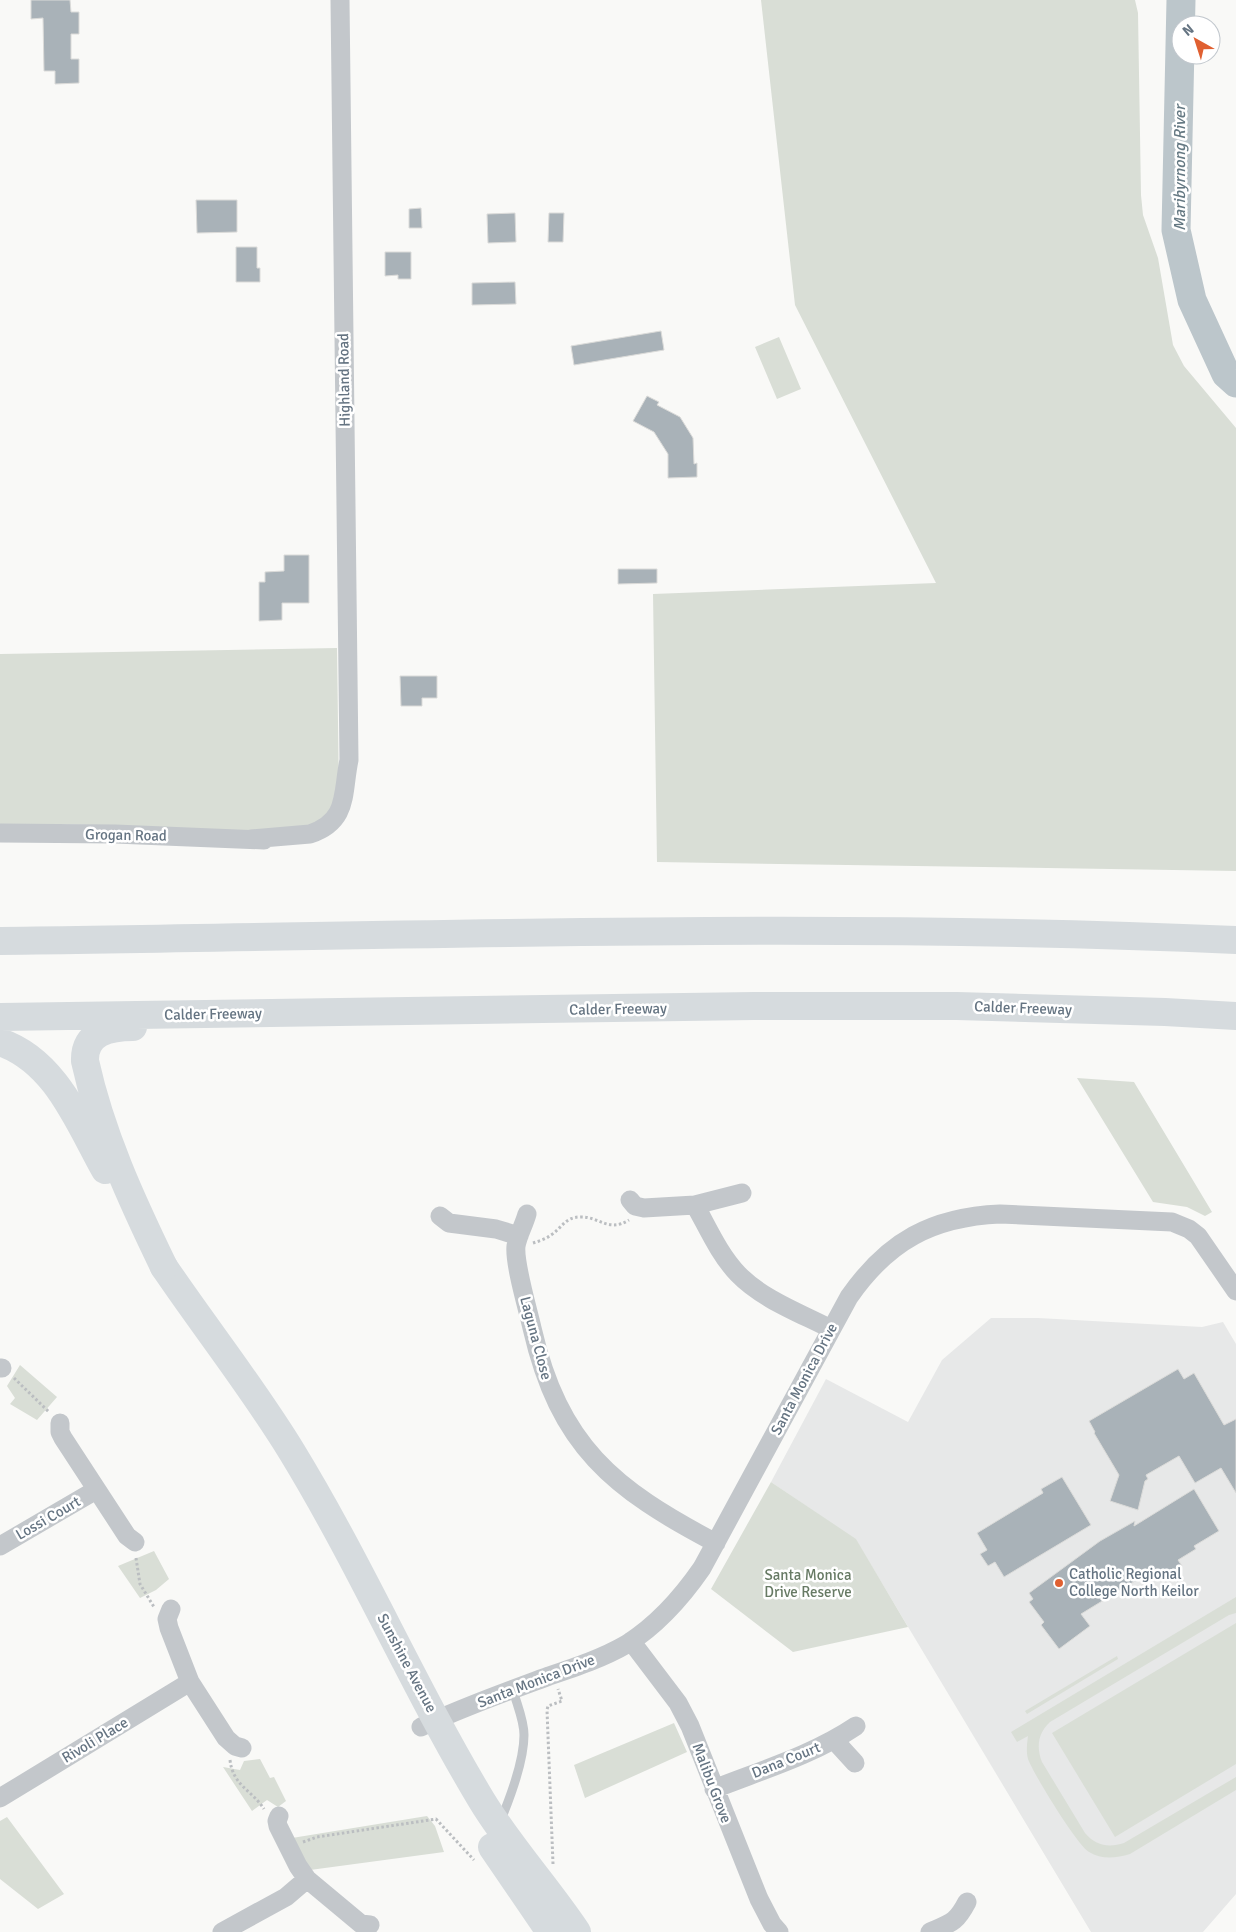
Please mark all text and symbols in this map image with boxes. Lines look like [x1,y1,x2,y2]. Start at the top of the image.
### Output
north arrow [1171,15,1221,65]
text: N [1179,21,1197,40]
water label: Maribyrnong River [1170,103,1190,231]
street label: Highland Road [334,333,354,427]
street label: Grogan Road [85,825,167,845]
street label: Calder Freeway [974,997,1072,1019]
street label: Calder Freeway [569,999,667,1019]
street label: Calder Freeway [164,1004,262,1024]
street label: Laguna Close [516,1294,556,1382]
street label: Santa Monica Drive [767,1320,841,1438]
street label: Lossi Court [12,1492,84,1544]
place label: Catholic Regional College North Keilor [1069,1565,1199,1600]
park label: Santa Monica Drive Reserve [764,1566,852,1601]
marker: Catholic Regional College North Keilor [1053,1577,1065,1589]
street label: Sunshine Avenue [373,1610,441,1716]
street label: Santa Monica Drive [475,1650,597,1712]
street label: Rivoli Place [59,1713,131,1767]
street label: Dana Court [749,1738,823,1782]
street label: Malibu Grove [689,1740,735,1826]

